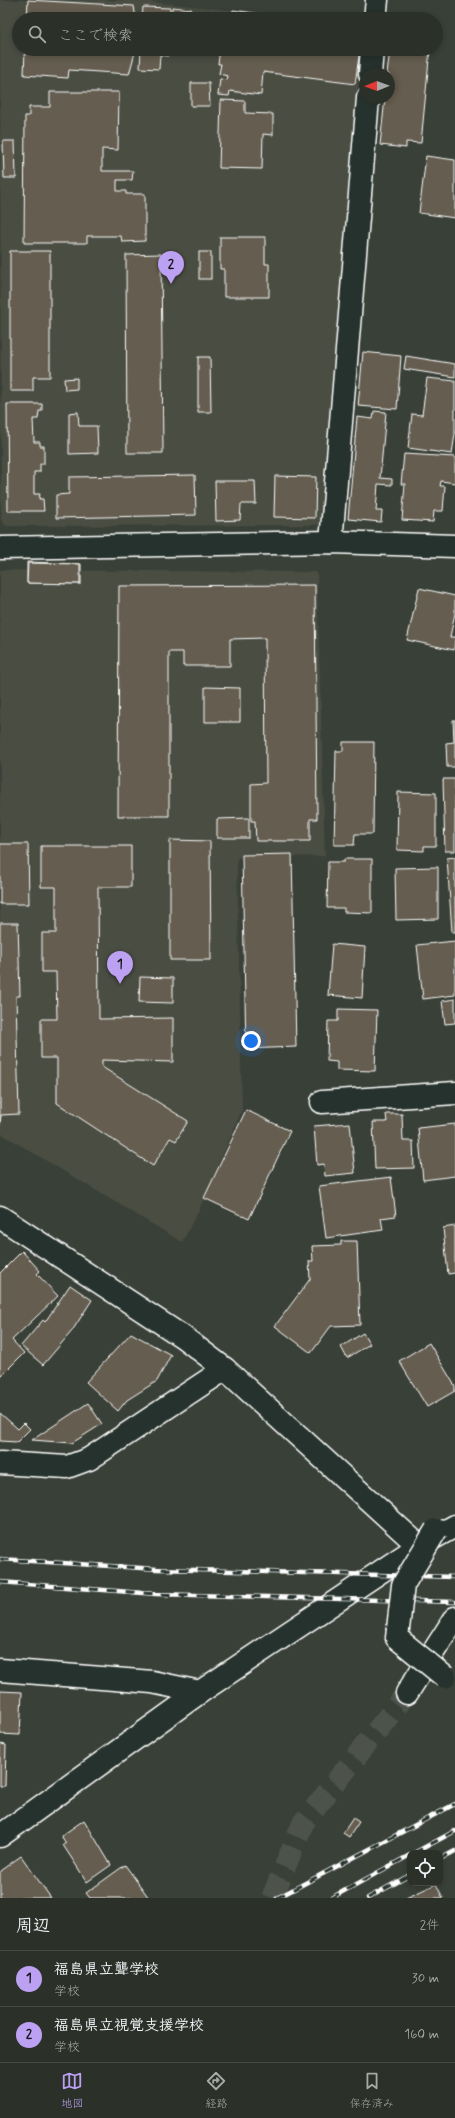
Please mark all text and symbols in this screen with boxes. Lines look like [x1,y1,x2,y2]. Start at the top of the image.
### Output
search box [12,12,443,56]
icon: search [26,23,48,45]
text: ここで検索 [58,26,133,46]
north arrow [359,68,395,104]
pin: 2 [158,251,184,284]
pin: 1 [107,951,133,984]
your location [241,1031,261,1051]
map controls [407,1850,443,1886]
button: locate [407,1850,443,1886]
text: 周辺 [16,1915,50,1937]
text: 2件 [420,1917,439,1934]
text: 福島県立聾学校 [54,1960,159,1980]
text: 1 [26,1970,32,1987]
text: 30 m [412,1970,439,1987]
text: 学校 [54,1983,80,2000]
text: 福島県立視覚支援学校 [54,2016,204,2036]
text: 2 [26,2026,32,2043]
text: 160 m [404,2026,439,2043]
text: 学校 [54,2039,80,2056]
tab: 地図 [61,2070,83,2111]
tab: 経路 [205,2070,227,2111]
tab: 保存済み [350,2070,394,2111]

